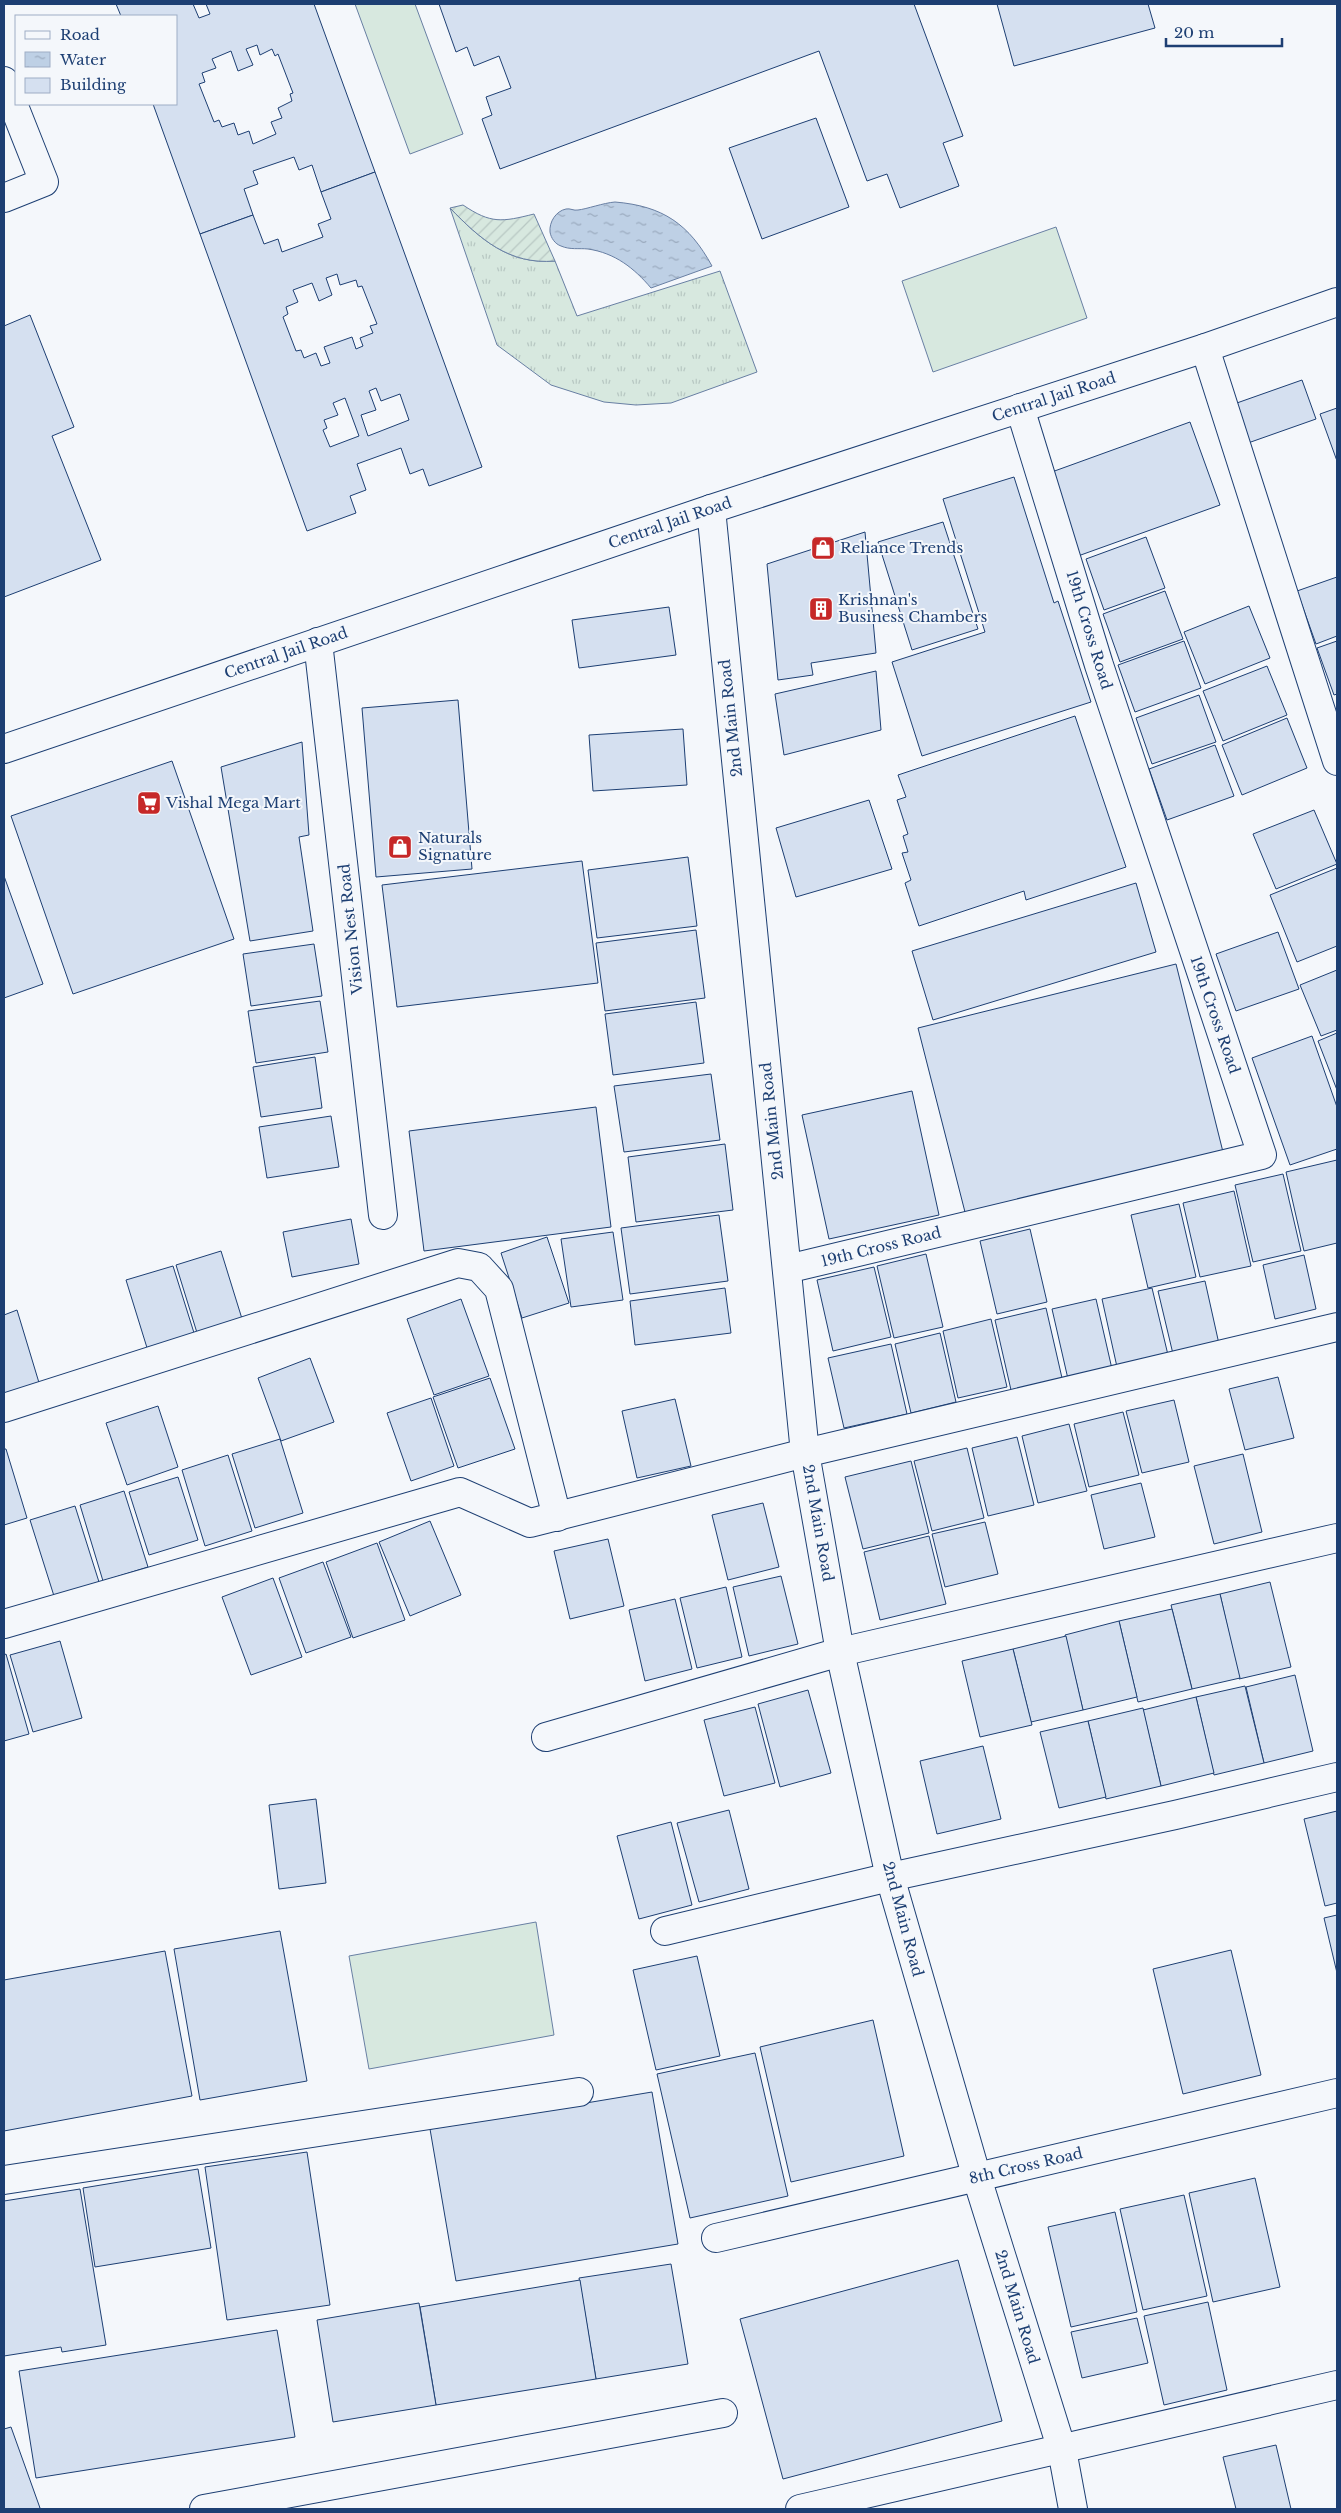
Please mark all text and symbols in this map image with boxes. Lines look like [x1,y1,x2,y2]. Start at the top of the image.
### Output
legend [15,15,178,105]
scale bar [1166,15,1282,47]
text: 20 m [1174,23,1214,42]
text: Road [60,25,100,44]
text: Water [59,50,107,69]
text: Building [60,75,127,94]
street label: Central Jail Road [989,368,1118,426]
street label: Central Jail Road [606,493,734,553]
shop icon: Reliance Trends [810,535,836,561]
place label: Reliance Trends [840,538,963,557]
street label: 19th Cross Road [1062,568,1117,692]
place label: Krishnan's Business Chambers [838,590,988,626]
building icon: Krishnan's Business Chambers [808,596,834,622]
street label: Central Jail Road [222,623,350,683]
street label: 2nd Main Road [715,658,746,778]
supermarket icon: Vishal Mega Mart [136,790,162,816]
place label: Vishal Mega Mart [165,793,301,812]
place label: Naturals Signature [418,828,492,864]
shop icon: Naturals Signature [387,834,413,860]
street label: Vision Nest Road [334,863,367,996]
street label: 19th Cross Road [1186,953,1245,1076]
street label: 2nd Main Road [756,1061,787,1181]
street label: 19th Cross Road [819,1222,943,1271]
street label: 2nd Main Road [799,1463,838,1583]
street label: 2nd Main Road [879,1859,928,1978]
street label: 8th Cross Road [967,2143,1085,2188]
street label: 2nd Main Road [991,2247,1044,2366]

